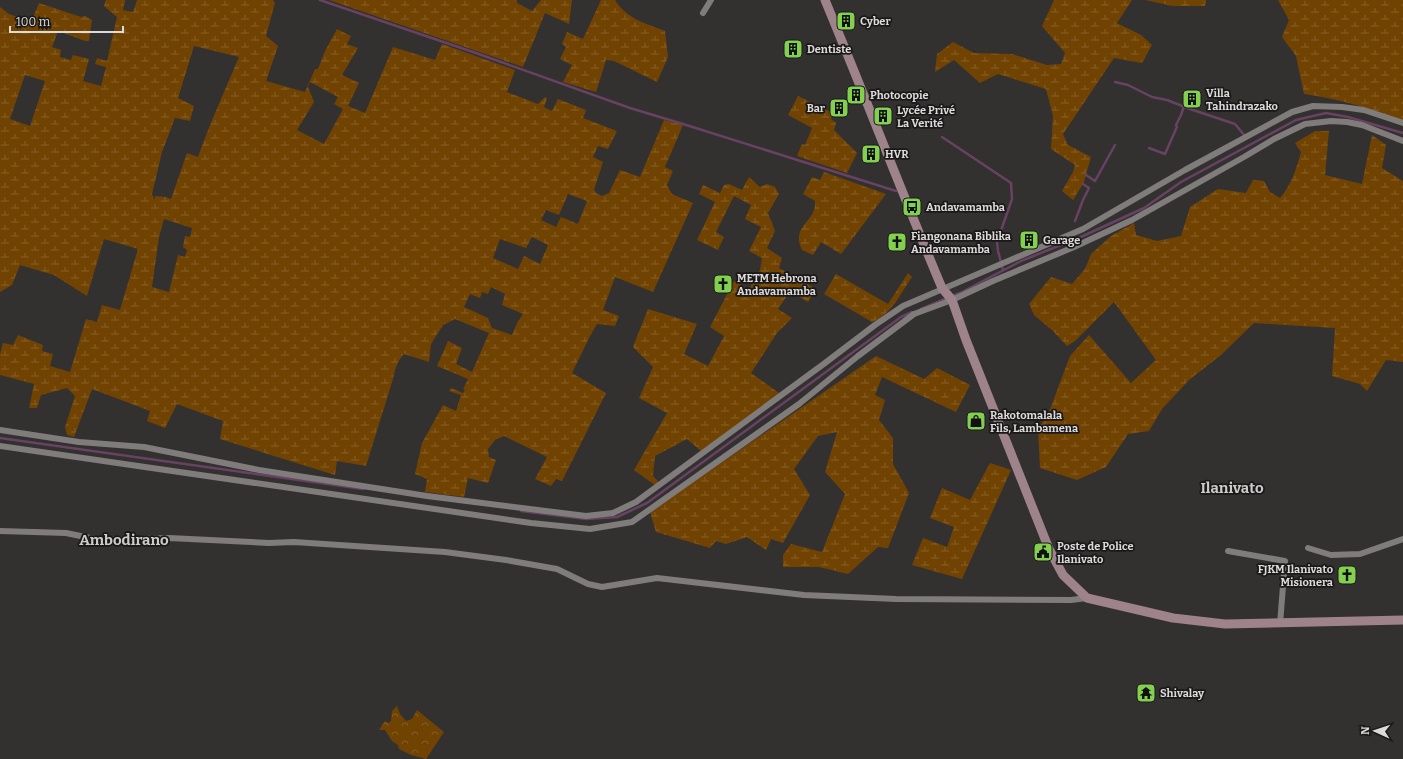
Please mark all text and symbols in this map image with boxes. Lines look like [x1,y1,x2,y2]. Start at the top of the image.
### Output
scale bar [10,8,123,34]
building icon: Cyber [835,10,857,32]
text: 100 m [16,15,51,29]
place label: Cyber [860,15,891,28]
building icon: Dentiste [782,38,804,60]
place label: Dentiste [807,43,851,56]
building icon: Photocopie [845,84,867,106]
place label: Villa Tahindrazako [1206,87,1278,113]
building icon: Villa Tahindrazako [1181,88,1203,110]
place label: Photocopie [870,89,929,102]
building icon: Bar [828,97,850,119]
place label: Bar [807,102,826,115]
place label: Lycée Privé La Verité [897,104,955,130]
building icon: Lycée Privé La Verité [872,105,894,127]
building icon: HVR [860,143,882,165]
place label: HVR [885,148,909,161]
bus stop icon: Andavamamba [901,196,923,218]
place label: Andavamamba [926,201,1006,214]
building icon: Garage [1018,229,1040,251]
place label: Fiangonana Biblika Andavamamba [911,230,1012,256]
church icon: Fiangonana Biblika Andavamamba [886,231,908,253]
place label: Garage [1043,234,1080,247]
place label: METM Hebrona Andavamamba [737,272,818,298]
church icon: METM Hebrona Andavamamba [712,273,734,295]
place label: Rakotomalala Fils, Lambamena [990,409,1079,435]
shop icon: Rakotomalala Fils, Lambamena [965,410,987,432]
district label: Ilanivato [1200,479,1264,497]
district label: Ambodirano [79,531,169,549]
place label: Poste de Police Ilanivato [1057,540,1134,566]
public building icon: Poste de Police Ilanivato [1032,541,1054,563]
place label: FJKM Ilanivato Misionera [1258,563,1334,589]
church icon: FJKM Ilanivato Misionera [1336,564,1358,586]
temple icon: Shivalay [1135,682,1157,704]
place label: Shivalay [1160,687,1205,700]
north arrow [1355,711,1395,751]
text: N [1359,725,1372,735]

